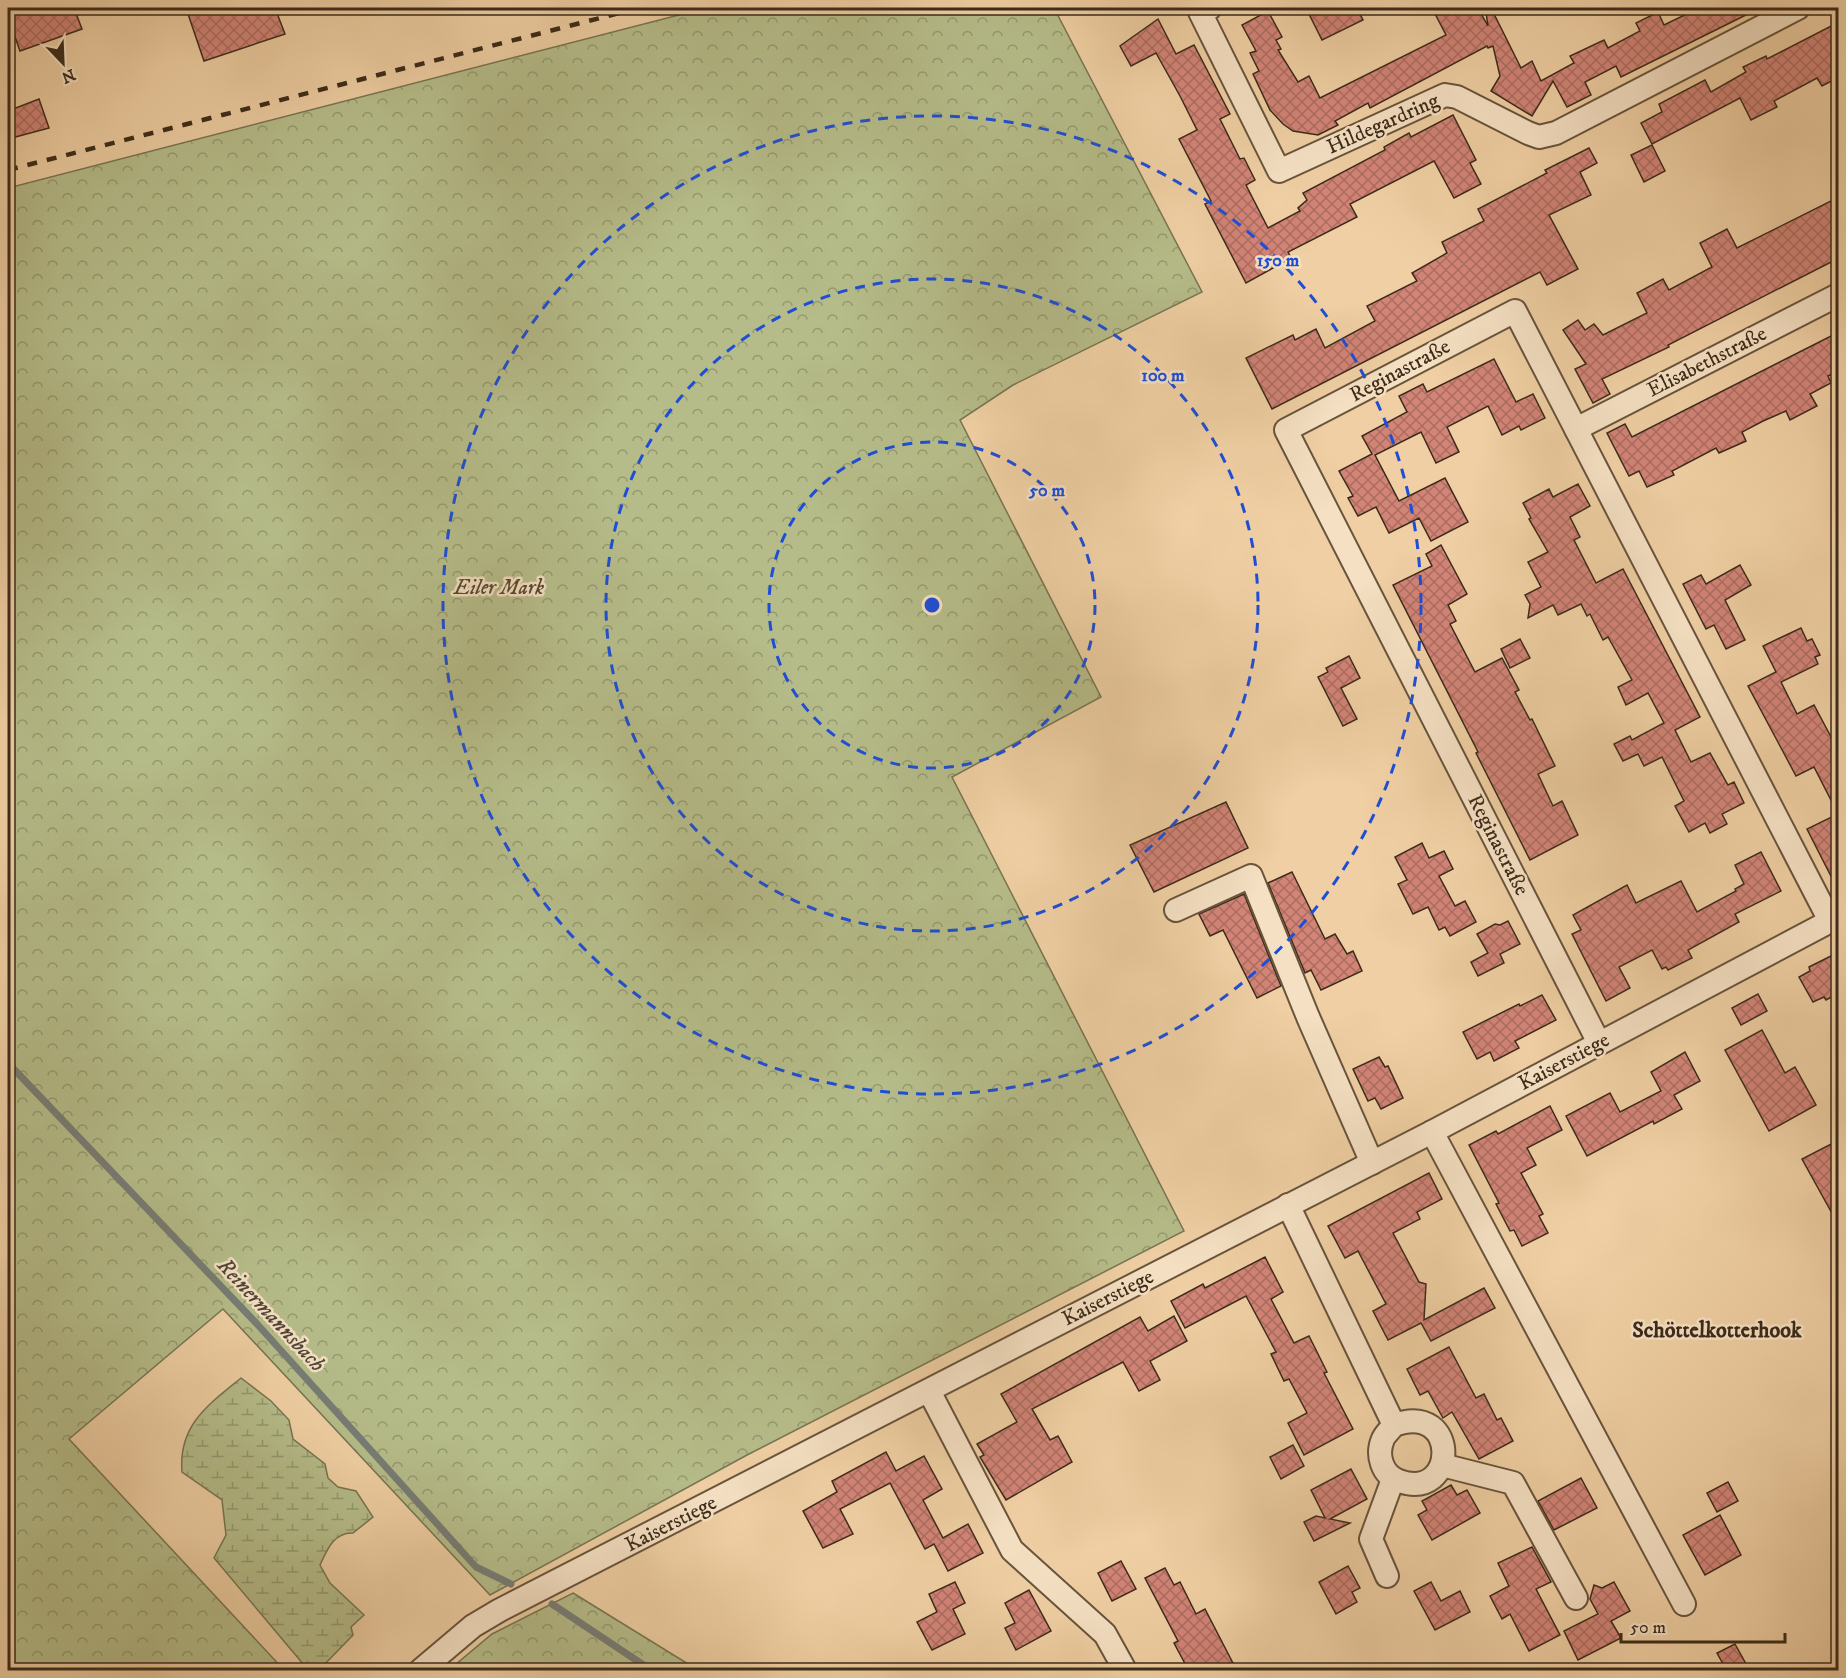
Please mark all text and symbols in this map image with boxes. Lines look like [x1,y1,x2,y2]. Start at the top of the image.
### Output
north arrow [33,33,93,93]
text: N [59,64,78,88]
street label: Hildegardring [1323,87,1444,160]
text: 150 m [1257,250,1300,272]
street label: Elisabethstraße [1643,321,1771,403]
street label: Reginastraße [1345,334,1455,408]
text: 100 m [1141,365,1185,387]
text: 50 m [1028,480,1065,502]
park label: Eiler Mark [453,575,544,601]
centre of rings [922,595,942,615]
street label: Reginastraße [1461,790,1535,900]
street label: Kaiserstiege [1514,1027,1614,1097]
water label: Reinermannsbach [211,1252,331,1378]
street label: Kaiserstiege [1058,1264,1158,1332]
district label: Schöttelkotterhook [1632,1317,1803,1344]
street label: Kaiserstiege [621,1490,721,1558]
scale bar [1621,1606,1784,1644]
text: 50 m [1630,1617,1666,1639]

